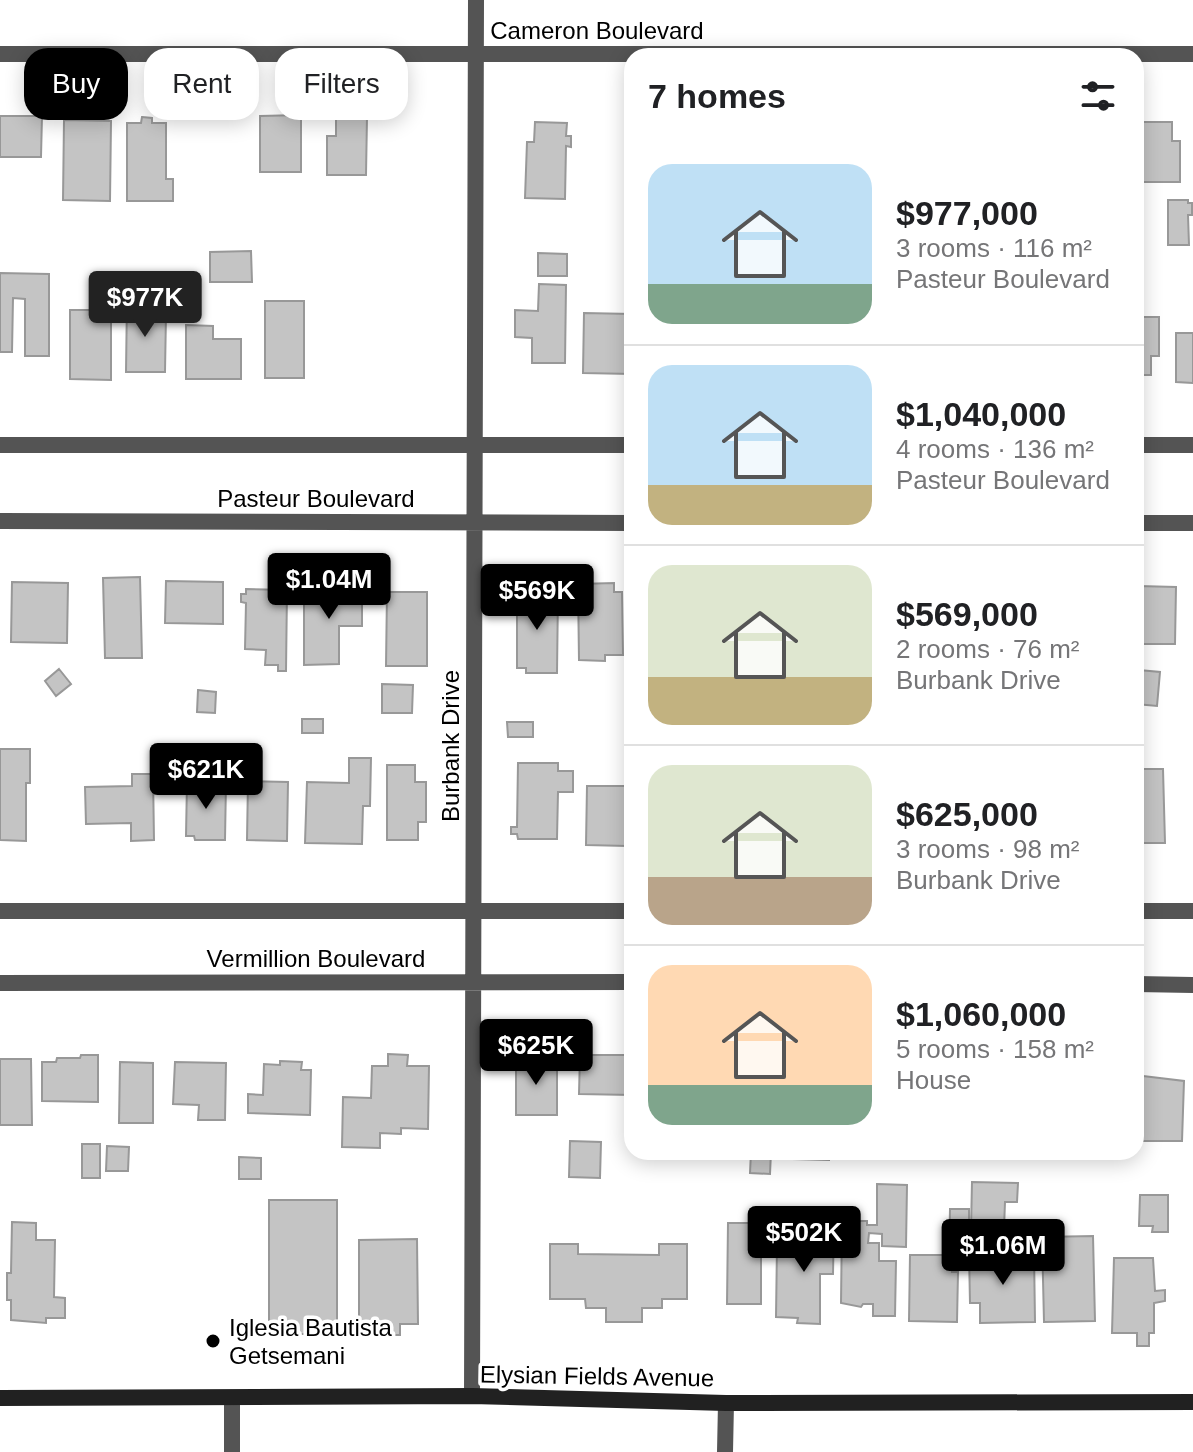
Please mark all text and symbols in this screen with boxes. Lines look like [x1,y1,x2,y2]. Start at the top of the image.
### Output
street label: Cameron Boulevard [490,17,704,44]
chip: Buy [24,48,128,120]
chip: Rent [144,48,259,120]
chip: Filters [275,48,408,120]
icon: filters [1076,74,1120,118]
text: 7 homes [648,77,786,115]
text: $977,000 [896,194,1038,232]
icon: home [712,196,808,292]
text: 3 rooms · 116 m² [896,233,1092,263]
text: Pasteur Boulevard [896,264,1110,294]
pin: $977K [89,271,201,339]
text: $977K [107,282,183,312]
text: $1,040,000 [896,395,1066,433]
icon: home [712,397,808,493]
text: 4 rooms · 136 m² [896,434,1094,464]
text: Pasteur Boulevard [896,465,1110,495]
street label: Pasteur Boulevard [217,485,415,512]
pin: $1.04M [264,553,394,621]
text: $1.04M [286,564,372,594]
pin: $569K [481,564,593,632]
text: $569K [499,575,575,605]
text: $569,000 [896,595,1038,633]
icon: home [712,597,808,693]
text: 2 rooms · 76 m² [896,634,1080,664]
text: Burbank Drive [896,665,1061,695]
street label: Burbank Drive [437,670,464,822]
pin: $621K [150,743,262,811]
text: $621K [168,754,244,784]
text: $625,000 [896,795,1038,833]
icon: home [712,797,808,893]
text: 3 rooms · 98 m² [896,834,1080,864]
text: Burbank Drive [896,865,1061,895]
street label: Vermillion Boulevard [207,945,425,972]
text: $1,060,000 [896,995,1066,1033]
icon: home [712,997,808,1093]
pin: $625K [480,1019,592,1087]
text: $625K [498,1030,574,1060]
text: 5 rooms · 158 m² [896,1034,1094,1064]
text: House [896,1065,971,1095]
pin: $502K [748,1206,860,1274]
text: $502K [766,1217,842,1247]
pin: $1.06M [938,1219,1068,1287]
text: $1.06M [960,1230,1046,1260]
place label: Iglesia Bautista Getsemani [229,1314,392,1369]
marker: Iglesia Bautista Getsemani [204,1332,222,1350]
street label: Elysian Fields Avenue [480,1360,714,1392]

